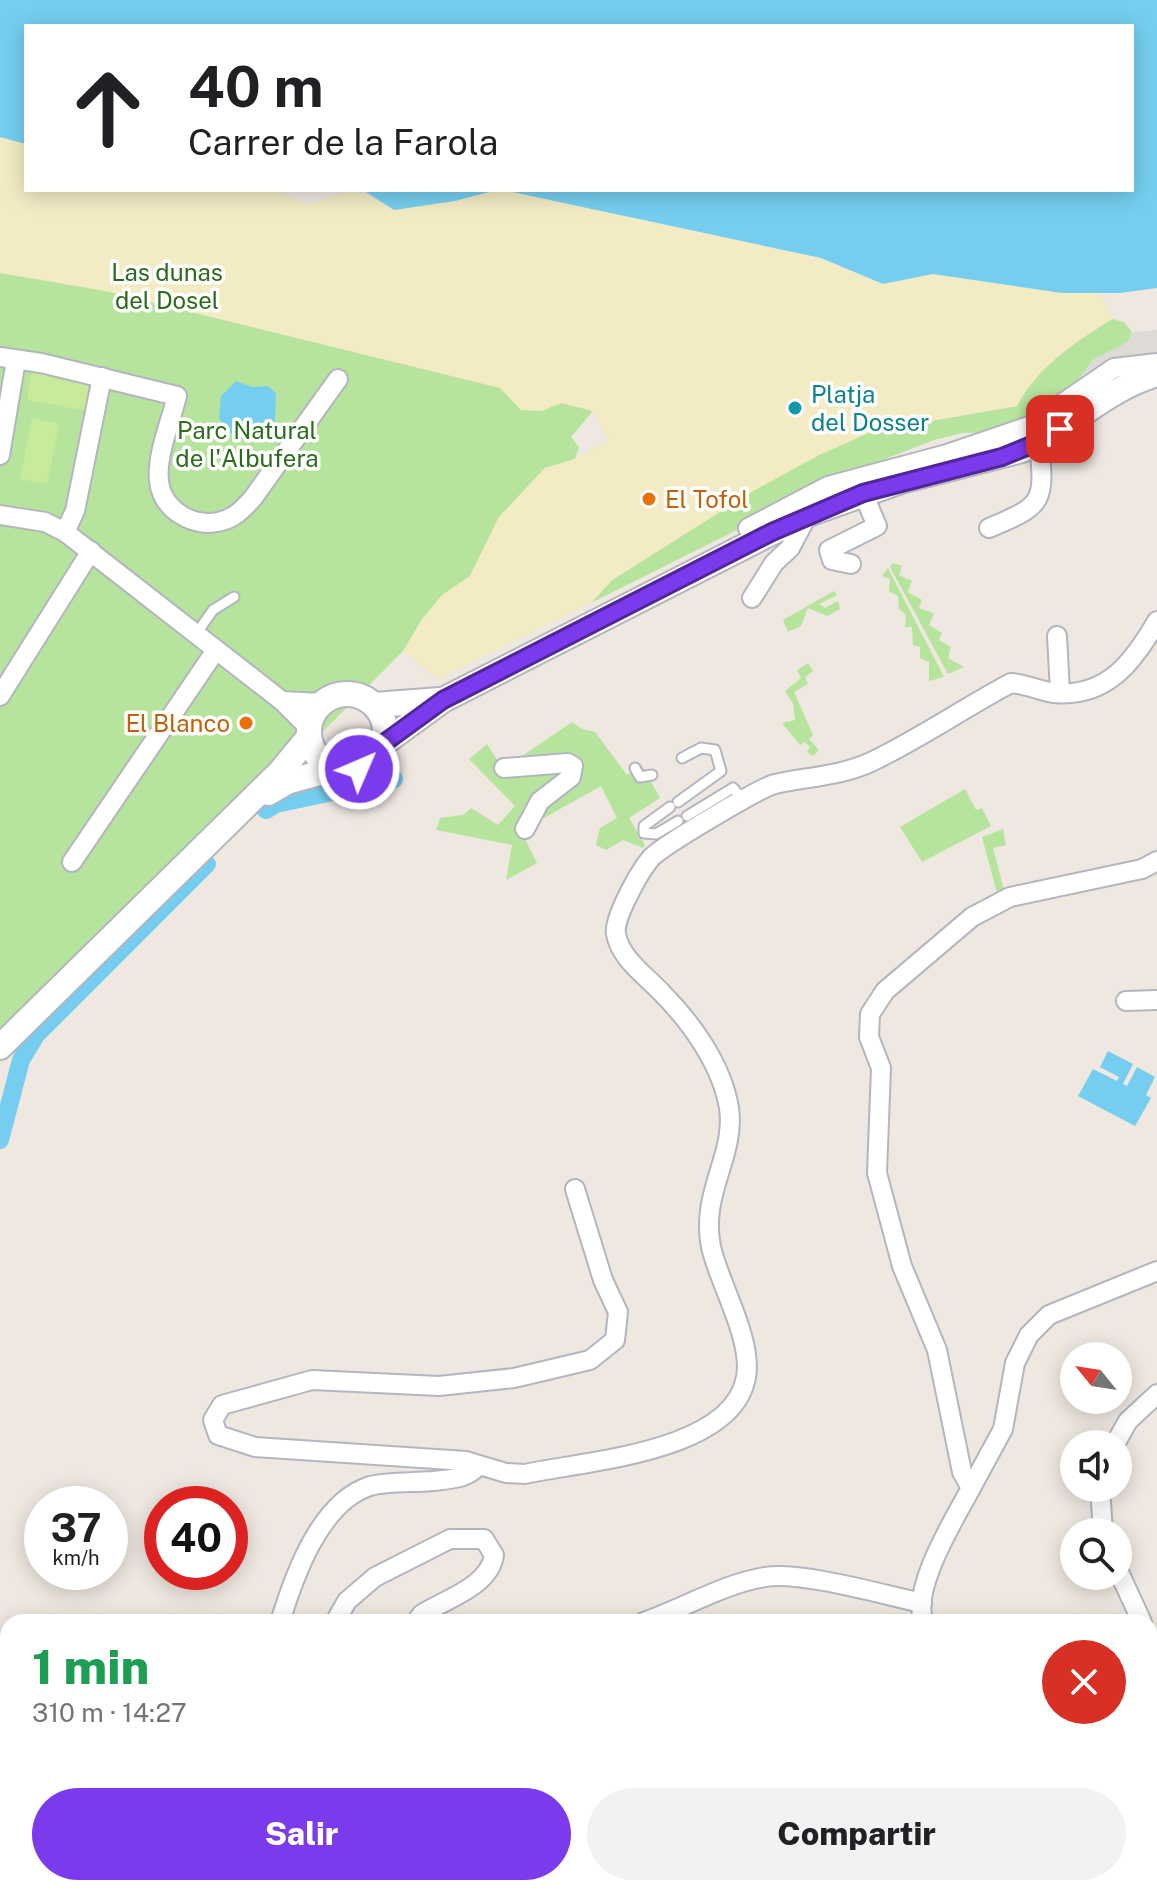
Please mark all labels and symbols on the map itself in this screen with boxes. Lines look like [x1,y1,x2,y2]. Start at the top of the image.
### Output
park label: Las dunas del Dosel [111,258,223,314]
place label: Platja del Dosser [811,380,929,436]
pin [1026,395,1094,463]
marker: Platja del Dosser [786,399,804,417]
park label: Parc Natural de l'Albufera [175,416,319,472]
place label: El Tofol [665,485,749,513]
marker: El Tofol [640,490,658,508]
place label: El Blanco [125,709,230,737]
marker: El Blanco [237,714,255,732]
position arrow [317,727,401,811]
north arrow [1060,1342,1132,1414]
speed limit sign: 40 [144,1486,248,1590]

